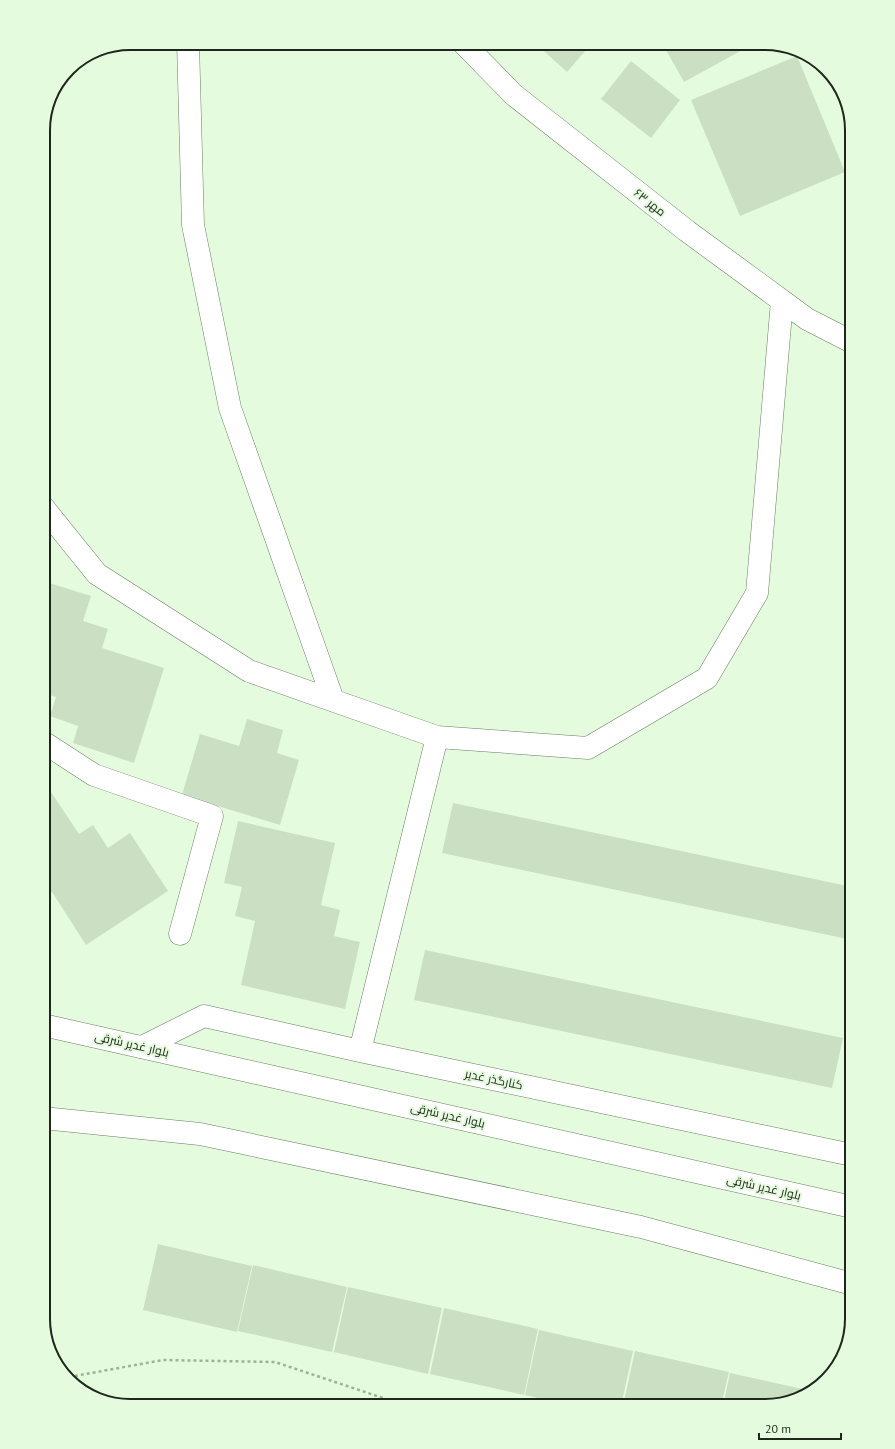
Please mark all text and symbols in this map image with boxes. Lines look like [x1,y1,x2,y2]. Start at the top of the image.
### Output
street label: مهر ۶۳ [631,185,669,219]
street label: بلوار غدیر شرقی [93,1028,171,1060]
street label: کنارگذر غدیر [463,1065,524,1092]
street label: بلوار غدیر شرقی [409,1099,487,1131]
street label: بلوار غدیر شرقی [725,1171,803,1203]
scale bar [759,1415,841,1441]
text: 20 m [765,1421,791,1436]

